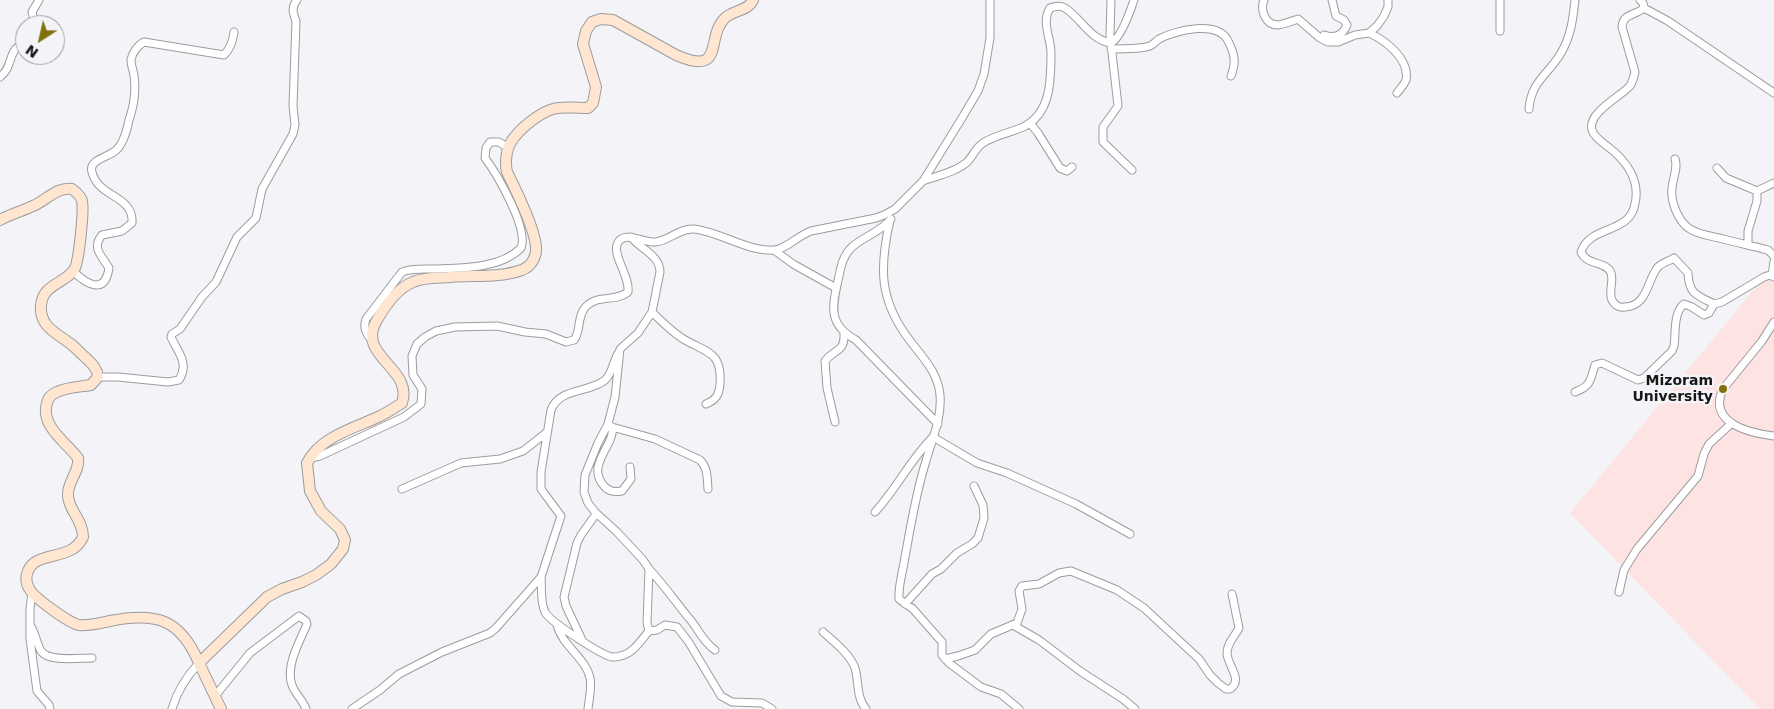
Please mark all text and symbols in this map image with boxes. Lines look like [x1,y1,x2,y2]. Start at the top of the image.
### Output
north arrow [15,15,65,65]
text: N [23,42,41,61]
place label: Mizoram University [1632,373,1713,406]
marker: Mizoram University [1717,383,1729,395]

